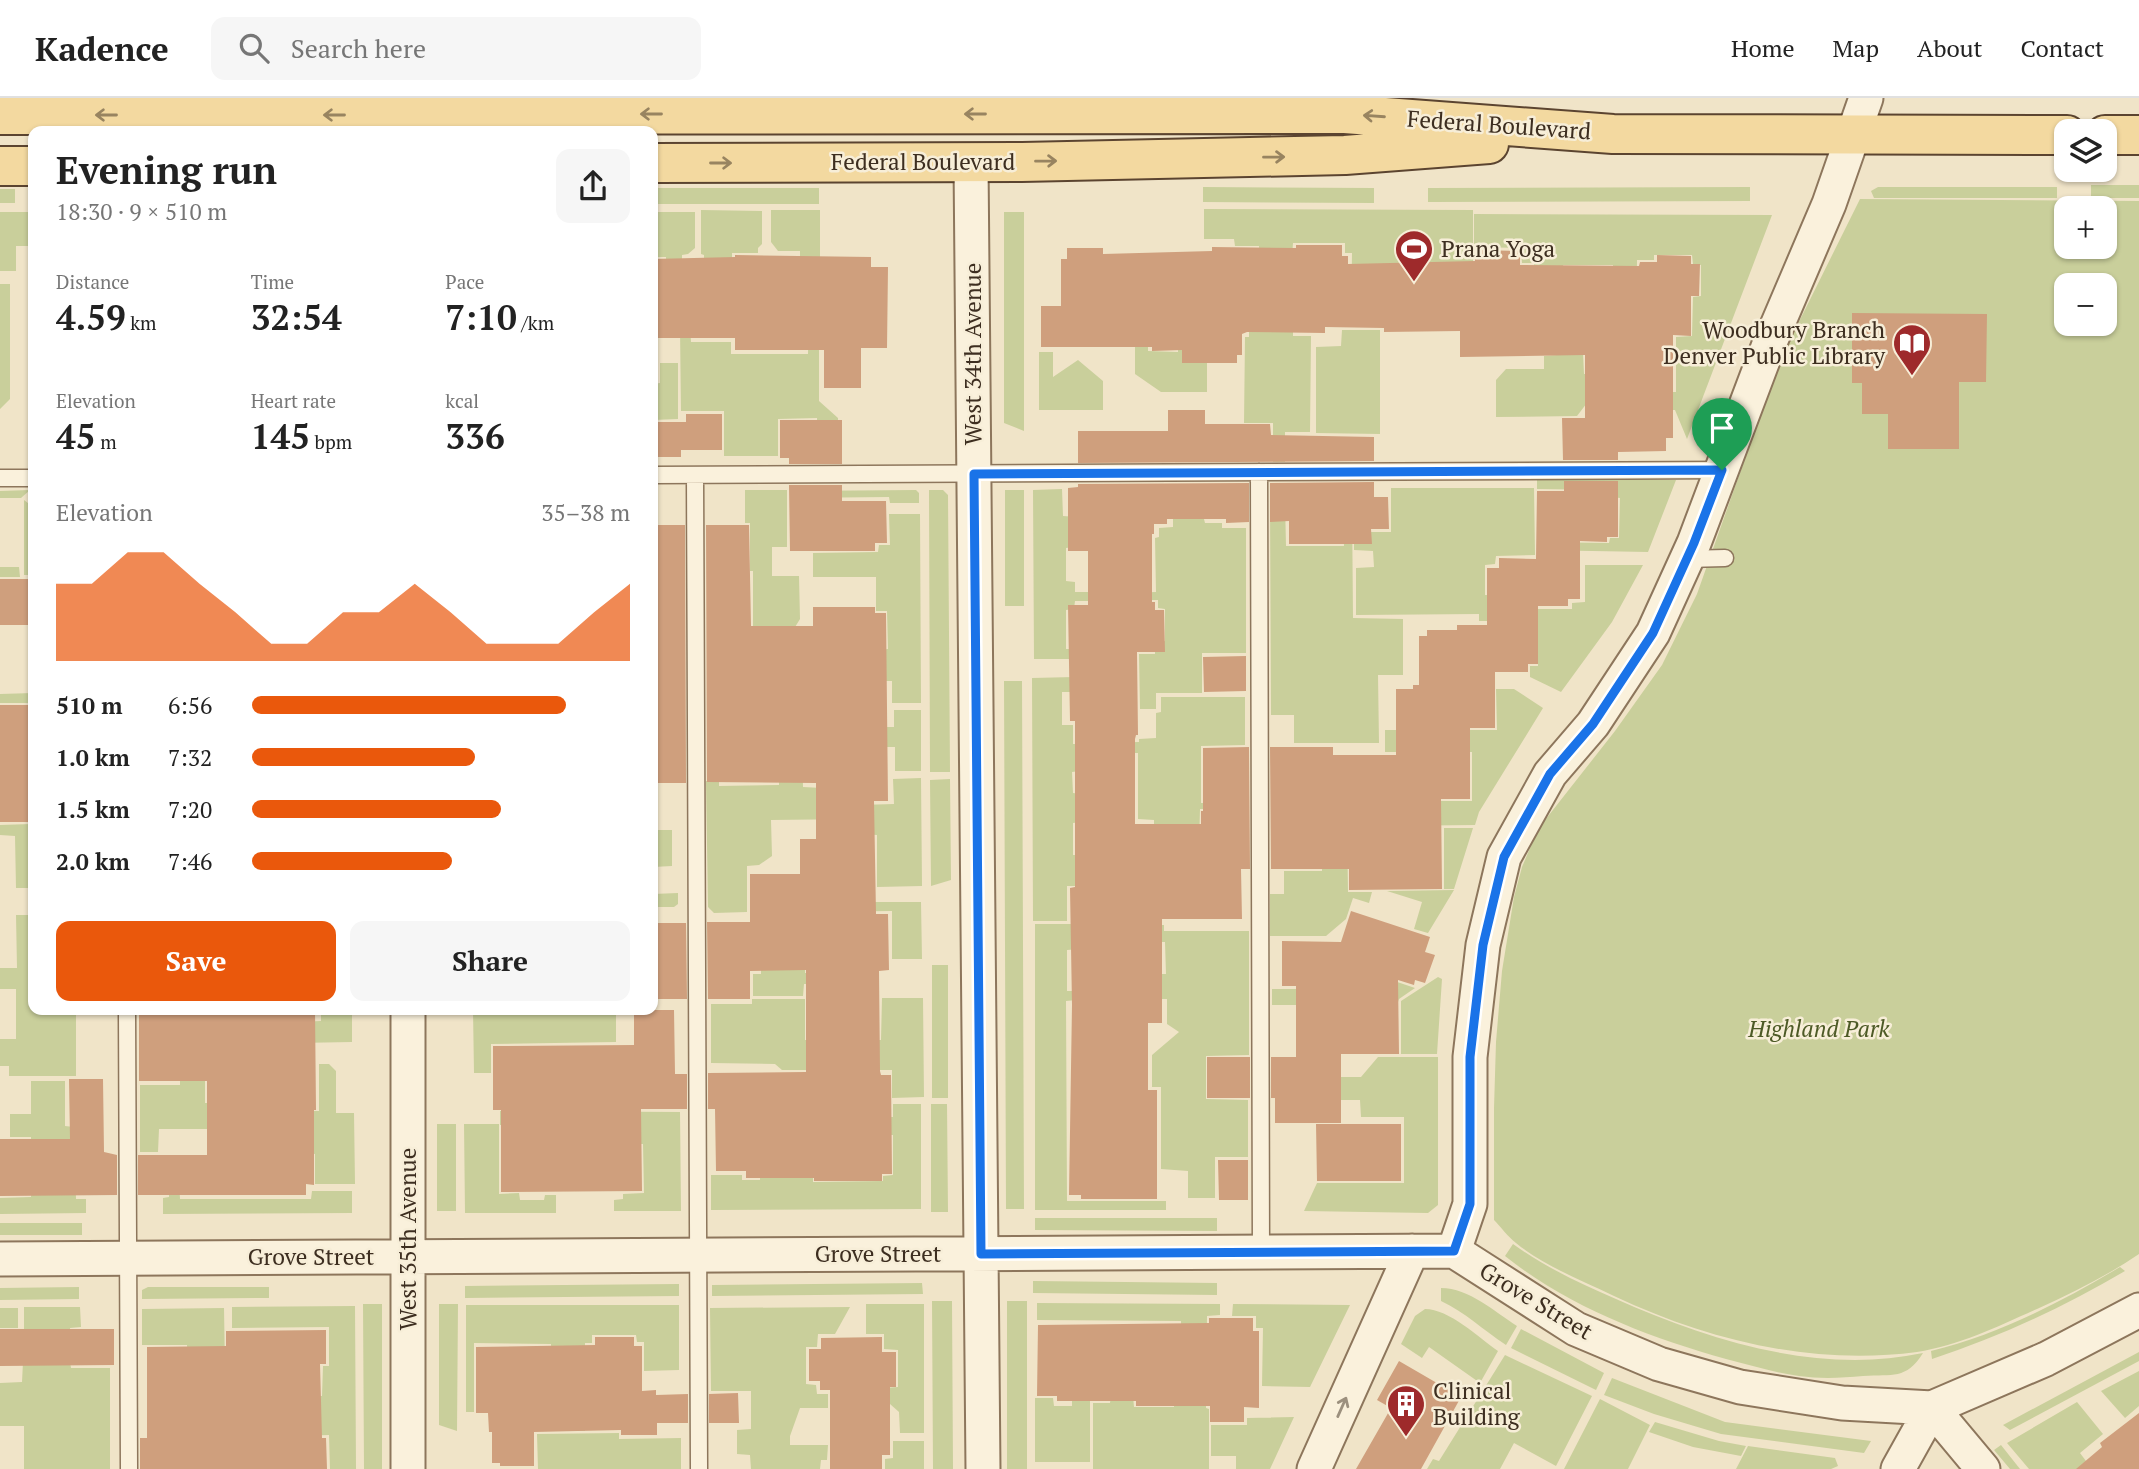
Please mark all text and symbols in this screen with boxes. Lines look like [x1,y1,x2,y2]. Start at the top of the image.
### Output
search box [211,17,701,80]
text: Kadence [35,27,169,70]
icon: search [235,29,273,67]
text: Search here [291,31,426,65]
text: Home [1731,32,1795,64]
text: Map [1833,32,1879,64]
text: About [1917,32,1983,64]
text: Contact [2021,32,2104,64]
street label: Federal Boulevard [1406,103,1592,146]
one-way arrow [640,107,663,121]
one-way arrow [964,107,987,121]
one-way arrow [95,108,118,122]
one-way arrow [323,108,346,122]
one-way arrow [1363,109,1386,122]
map controls [2054,119,2117,336]
button: layers [2054,119,2117,182]
text: Evening run [56,145,277,195]
street label: Federal Boulevard [831,146,1015,177]
button: share [556,149,630,223]
one-way arrow [1262,150,1285,163]
one-way arrow [1035,155,1058,168]
one-way arrow [709,156,732,170]
text: 18:30 · 9 × 510 m [56,196,227,227]
button: + [2054,196,2117,259]
sports icon: Prana Yoga [1393,228,1435,283]
place label: Prana Yoga [1441,233,1556,264]
street label: West 34th Avenue [957,263,988,445]
text: Distance [56,269,129,294]
text: Time [251,269,294,294]
text: Pace [445,269,484,294]
button: − [2054,273,2117,336]
text: 4.59 [56,294,126,340]
text: 32:54 [251,294,342,340]
text: 7:10 [445,294,517,340]
text: km [126,310,157,335]
text: /km [517,310,554,335]
place label: Woodbury Branch Denver Public Library [1663,314,1885,371]
library icon: Woodbury Branch Denver Public Library [1891,322,1933,377]
text: Elevation [56,388,136,413]
text: Heart rate [251,388,336,413]
text: kcal [445,388,479,413]
pin [1692,398,1752,470]
icon: arrive [1703,409,1741,447]
text: 45 [56,413,96,459]
text: 145 [251,413,310,459]
text: 336 [445,413,505,459]
text: m [96,429,117,454]
text: bpm [310,429,352,454]
text: Elevation [56,497,153,528]
text: 35–38 m [541,497,630,528]
text: 510 m [56,690,122,721]
text: 6:56 [168,690,212,721]
text: 1.0 km [56,742,130,773]
text: 7:32 [168,742,212,773]
text: 1.5 km [56,794,130,825]
text: 7:20 [168,794,212,825]
text: 2.0 km [56,846,130,877]
text: 7:46 [168,846,212,877]
button: Save [56,921,336,1001]
button: Share [350,921,630,1001]
park label: Highland Park [1747,1013,1891,1044]
street label: West 35th Avenue [392,1148,423,1330]
street label: Grove Street [815,1238,942,1269]
street label: Grove Street [248,1241,375,1272]
street label: Grove Street [1474,1255,1599,1347]
place label: Clinical Building [1433,1375,1521,1432]
building icon: Clinical Building [1385,1383,1427,1438]
one-way arrow [1336,1397,1349,1418]

